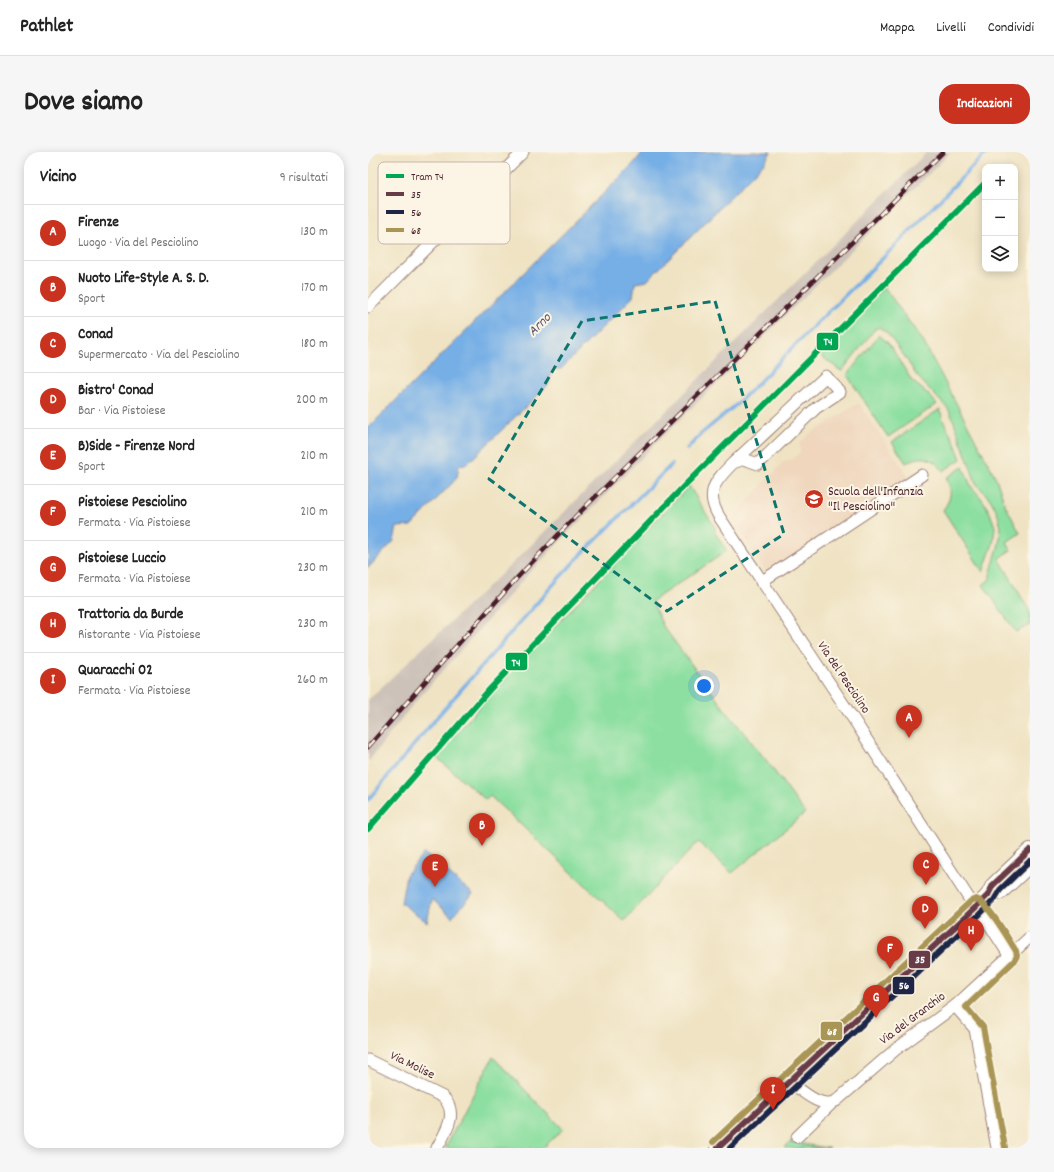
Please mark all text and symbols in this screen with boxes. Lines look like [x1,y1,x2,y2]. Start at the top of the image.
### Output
text: Pathlet [20,14,73,41]
text: Mappa [880,18,914,38]
text: Livelli [936,18,966,38]
text: Condividi [988,18,1034,38]
text: Dove siamo [24,84,143,124]
button: Indicazioni [939,84,1030,124]
legend [378,162,510,244]
map controls [982,164,1018,272]
button: + [982,164,1018,200]
text: Vicino [40,166,77,190]
text: 9 risultati [280,169,328,188]
text: Tram T4 [411,170,444,186]
text: 35 [411,188,421,204]
button: − [982,200,1018,236]
text: 56 [411,206,421,222]
text: Firenze [78,212,119,234]
text: A [49,223,57,242]
text: 130 m [300,223,328,242]
text: 68 [411,224,421,240]
text: Luogo · Via del Pesciolino [78,234,198,253]
button: layers [982,236,1018,272]
text: Nuoto Life-Style A. S. D. [78,268,209,290]
text: B [50,279,56,298]
text: 170 m [301,279,328,298]
text: Sport [78,290,105,309]
water label: Arno [524,308,557,341]
text: Conad [78,324,113,346]
line badge: T4 [816,332,839,351]
text: C [50,335,56,354]
text: 180 m [301,335,328,354]
text: T4 [824,335,832,351]
text: Supermercato · Via del Pesciolino [78,346,240,365]
text: Bistro' Conad [78,380,153,402]
text: D [50,391,56,410]
text: 200 m [296,391,328,410]
text: Bar · Via Pistoiese [78,402,165,421]
text: B)Side - Firenze Nord [78,436,195,458]
text: E [50,447,56,466]
text: 210 m [300,447,328,466]
text: Sport [78,458,105,477]
place label: Scuola dell'Infanzia "Il Pesciolino" [828,483,924,517]
school or university icon: Scuola dell'Infanzia "Il Pesciolino" [803,488,825,510]
text: Pistoiese Pesciolino [78,492,187,514]
text: F [50,503,56,522]
text: 210 m [300,503,328,522]
text: Fermata · Via Pistoiese [78,514,191,533]
text: Pistoiese Luccio [78,548,166,570]
text: G [50,559,56,578]
text: 230 m [298,559,328,578]
text: Fermata · Via Pistoiese [78,570,191,589]
text: Trattoria da Burde [78,604,183,626]
text: H [50,615,56,634]
text: 230 m [298,615,328,634]
text: Ristorante · Via Pistoiese [78,626,200,645]
street label: Via del Pesciolino [812,638,874,718]
line badge: T4 [505,652,528,671]
text: T4 [512,656,520,672]
text: Quaracchi 02 [78,660,153,682]
text: I [51,671,55,690]
text: 260 m [297,671,328,690]
your location [694,676,714,696]
text: Fermata · Via Pistoiese [78,682,191,701]
pin: A [896,705,922,738]
pin: B [469,813,495,846]
pin: C [913,852,939,885]
pin: E [422,854,448,887]
pin: D [912,896,938,929]
pin: H [958,918,984,951]
pin: F [877,936,903,969]
line badge: 35 [908,950,931,969]
text: 35 [915,953,925,969]
line badge: 56 [892,976,915,995]
text: 56 [899,979,910,995]
pin: G [863,985,889,1018]
street label: Via del Granchio [877,989,949,1049]
line badge: 68 [820,1021,843,1041]
text: 68 [827,1025,837,1041]
street label: Via Molise [386,1047,438,1085]
pin: I [760,1077,786,1110]

